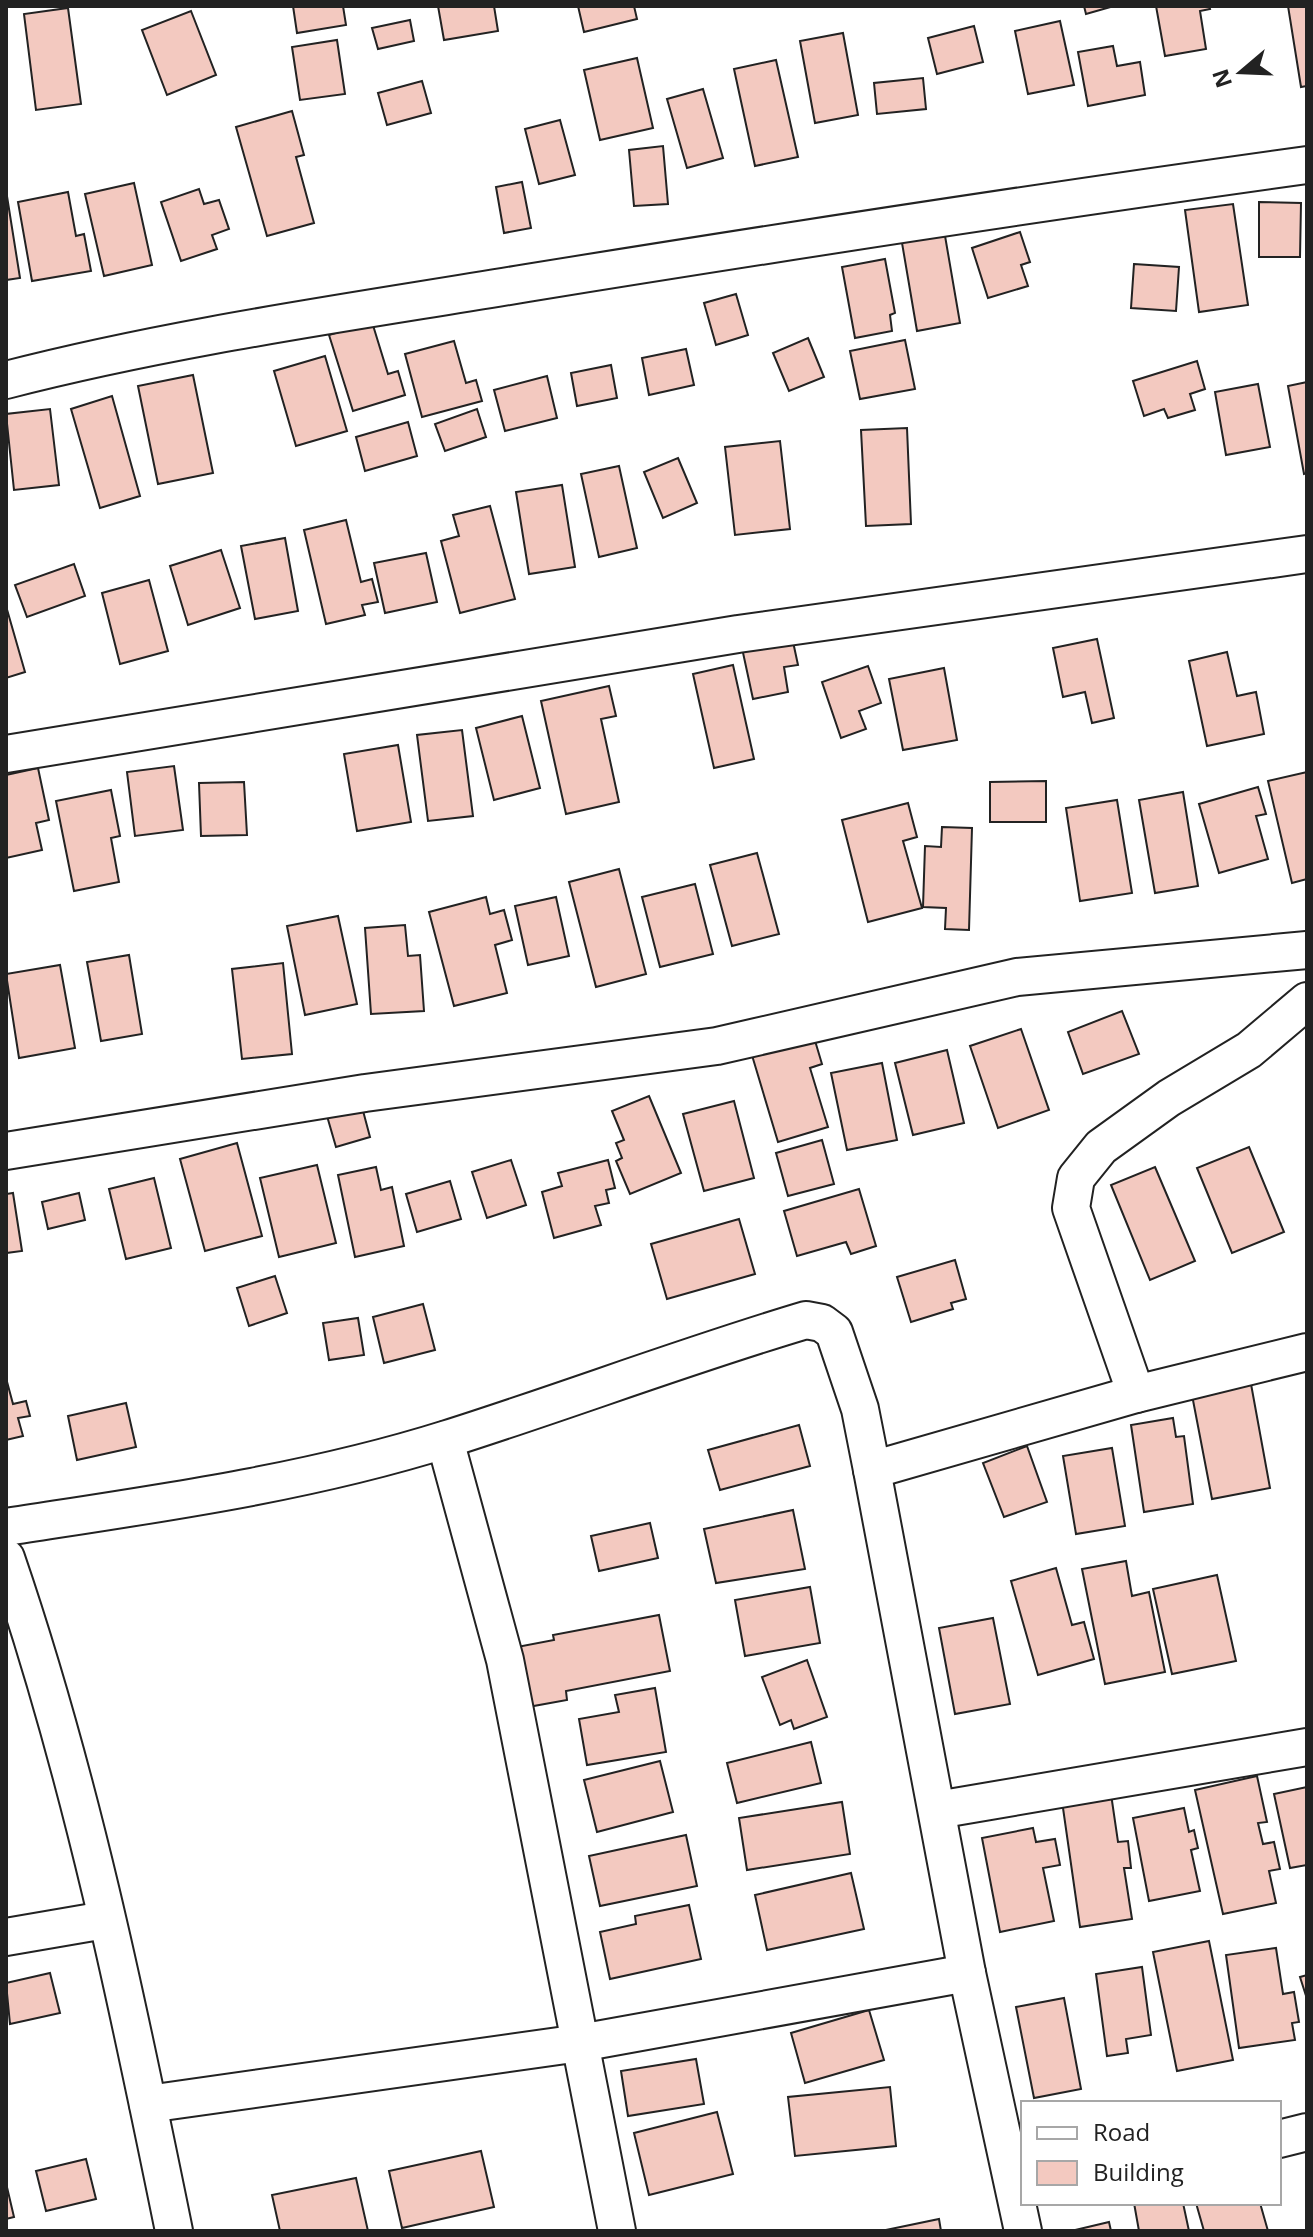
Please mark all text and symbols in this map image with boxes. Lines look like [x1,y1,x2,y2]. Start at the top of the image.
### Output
north arrow [1201,32,1281,112]
text: N [1204,65,1238,92]
legend [1021,2101,1281,2205]
text: Road [1093,2115,1150,2148]
text: Building [1093,2155,1184,2188]

